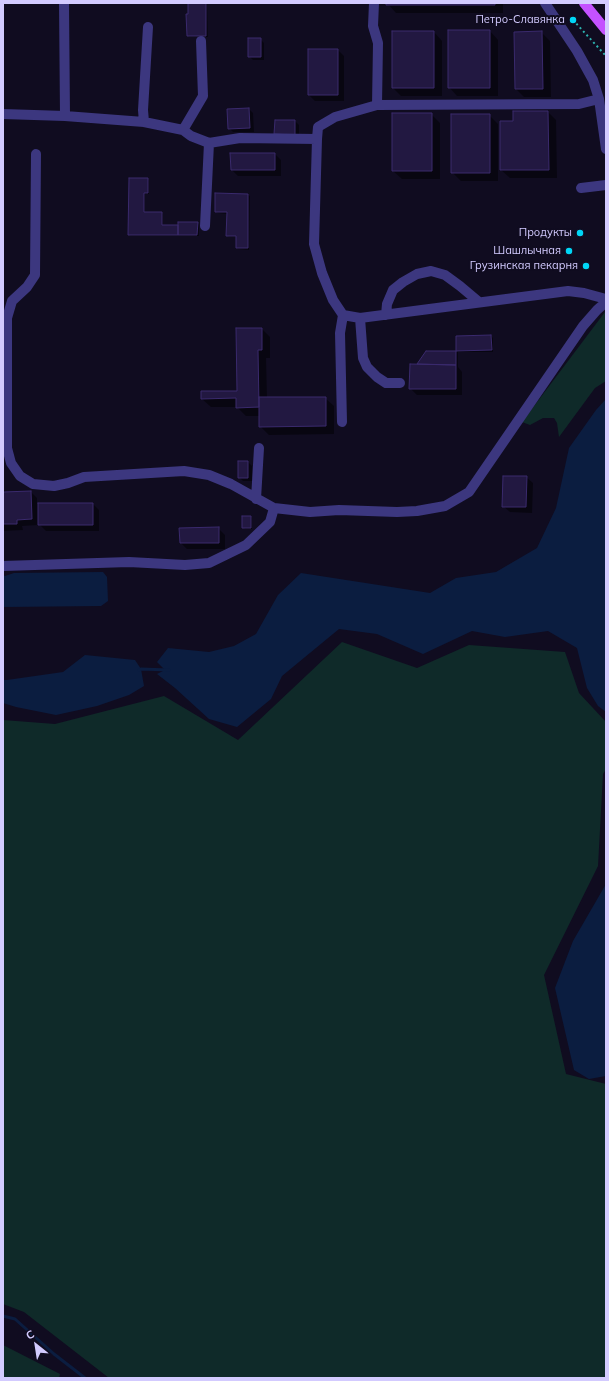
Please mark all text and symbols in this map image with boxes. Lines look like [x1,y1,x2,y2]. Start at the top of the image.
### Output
place label: Петро-Славянка [475,13,565,27]
marker: Петро-Славянка [568,15,578,25]
place label: Продукты [519,226,572,240]
marker: Продукты [575,228,585,238]
place label: Шашлычная [493,244,561,258]
marker: Шашлычная [564,246,574,256]
place label: Грузинская пекарня [470,259,578,273]
marker: Грузинская пекарня [581,261,591,271]
north arrow [16,1325,56,1365]
text: С [23,1327,37,1343]

